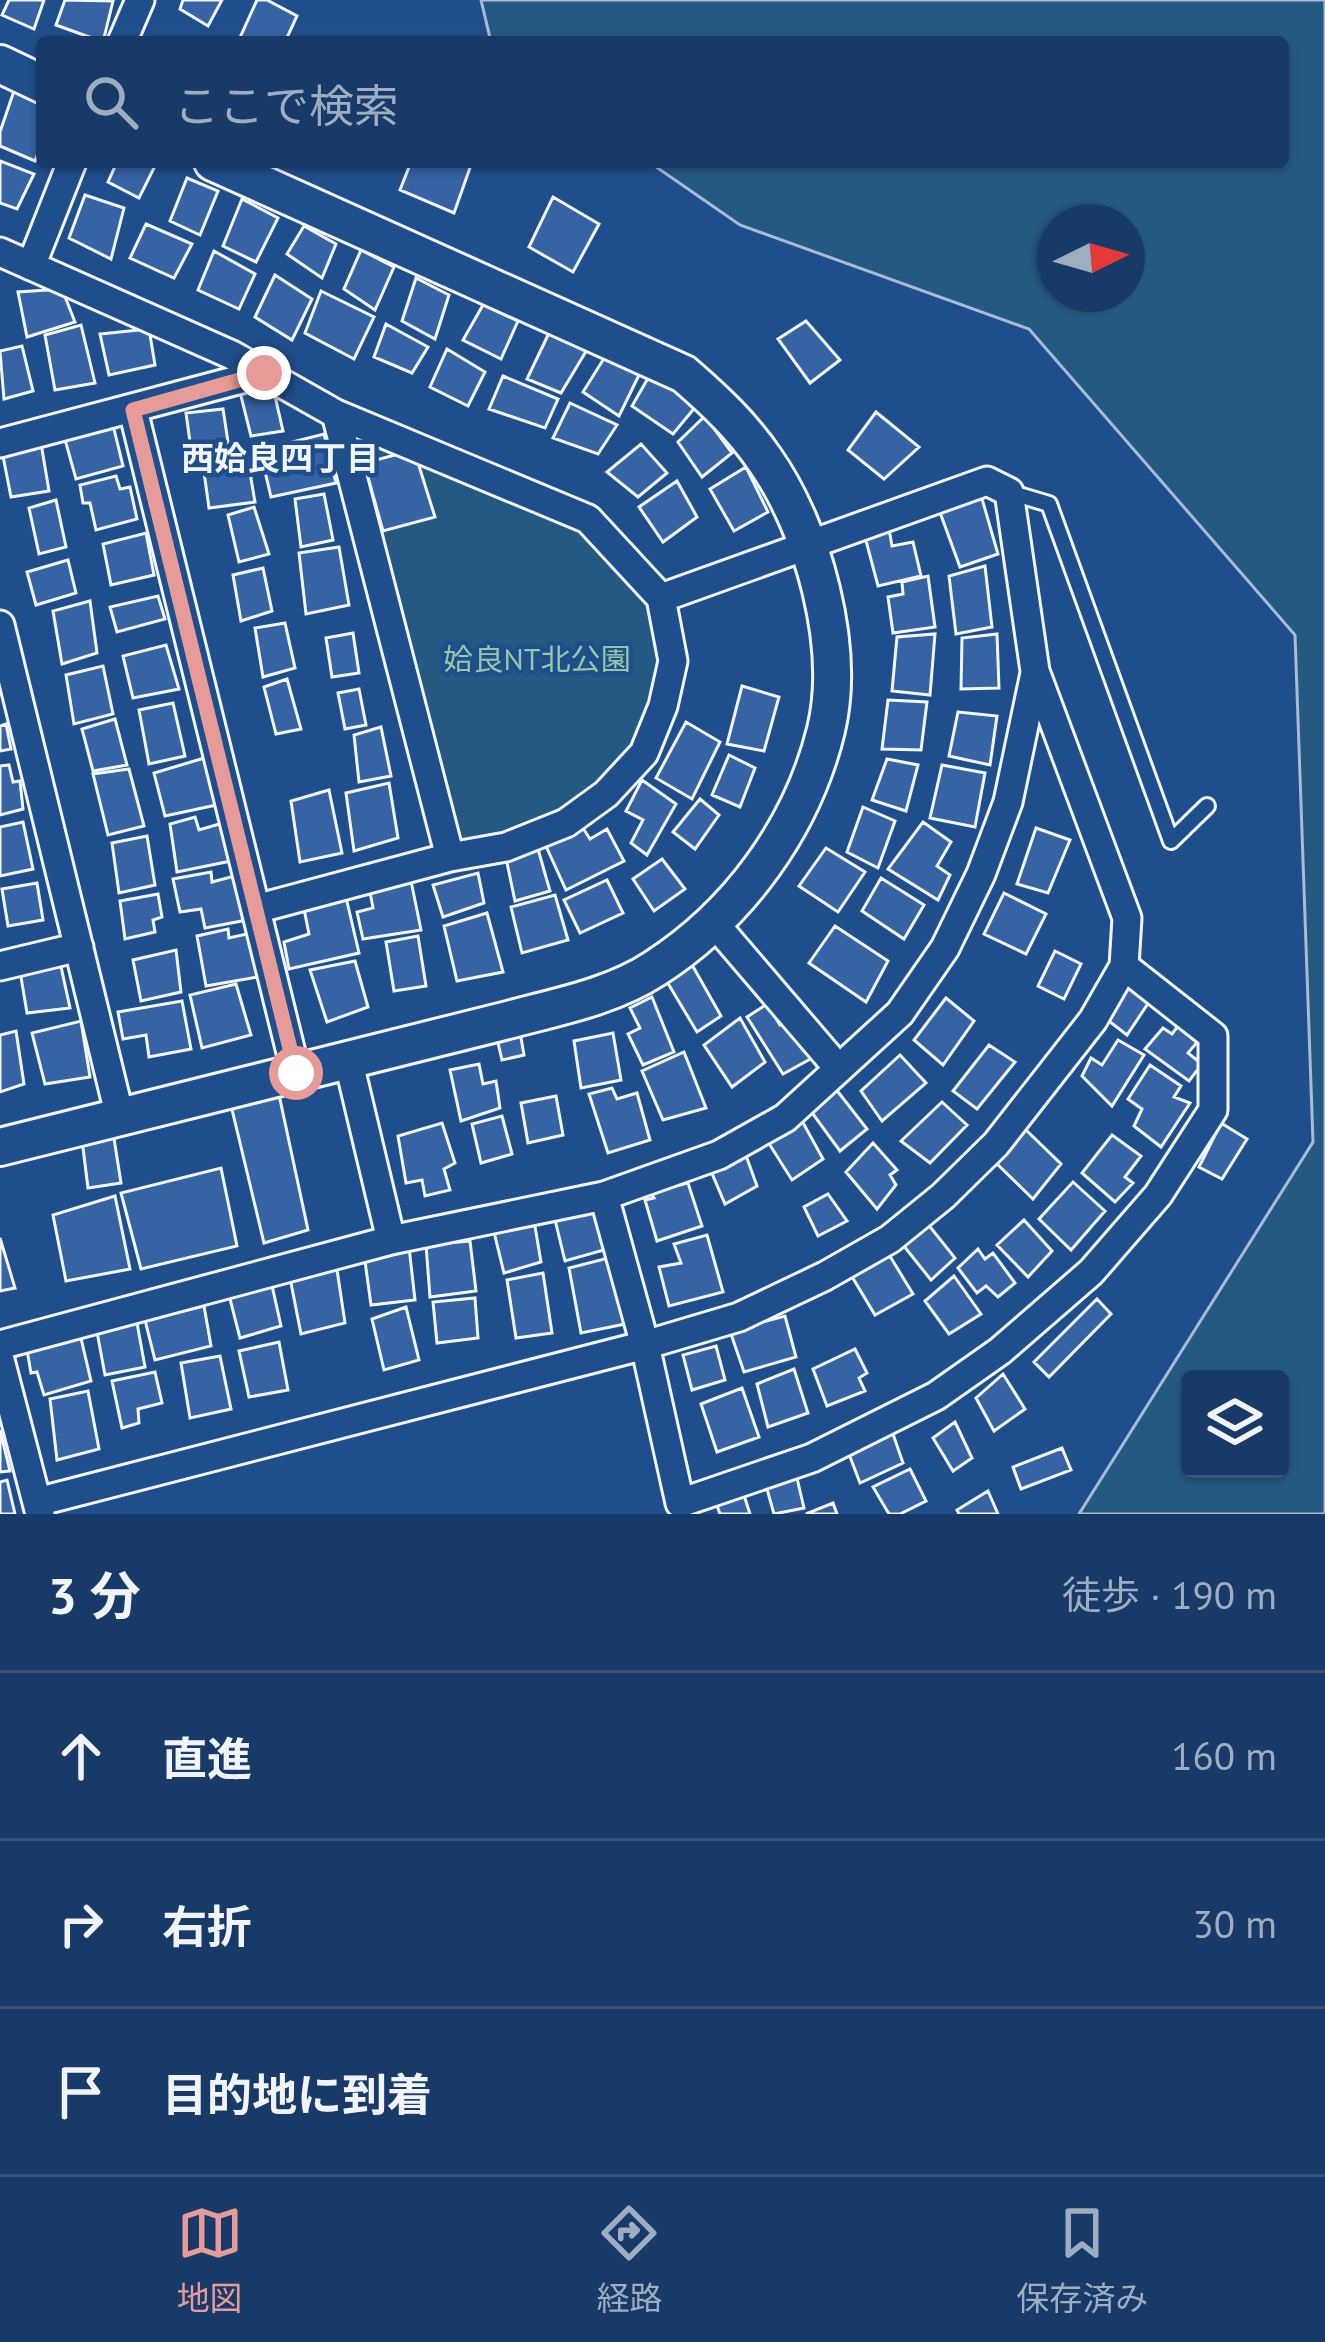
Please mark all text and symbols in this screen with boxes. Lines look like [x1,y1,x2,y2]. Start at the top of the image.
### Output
search box [36,36,1289,168]
icon: search [78,69,144,135]
text: ここで検索 [174,76,399,134]
north arrow [1037,204,1145,312]
route end [237,346,291,400]
district label: 西姶良四丁目 [181,436,379,479]
park label: 姶良NT北公園 [444,639,630,678]
route start [269,1046,323,1100]
map controls [1181,1370,1289,1478]
button: layers [1181,1370,1289,1478]
text: 3 分 [48,1562,141,1628]
text: 徒歩 · 190 m [1062,1569,1277,1620]
icon: ahead [48,1723,114,1789]
text: 直進 [162,1729,252,1787]
text: 160 m [1171,1730,1277,1781]
icon: right [48,1891,114,1957]
text: 右折 [162,1897,252,1955]
text: 30 m [1192,1898,1277,1949]
icon: arrive [48,2059,114,2125]
text: 目的地に到着 [162,2065,432,2123]
tab: 地図 [177,2200,243,2320]
tab: 経路 [596,2200,662,2320]
tab: 保存済み [1016,2200,1148,2320]

